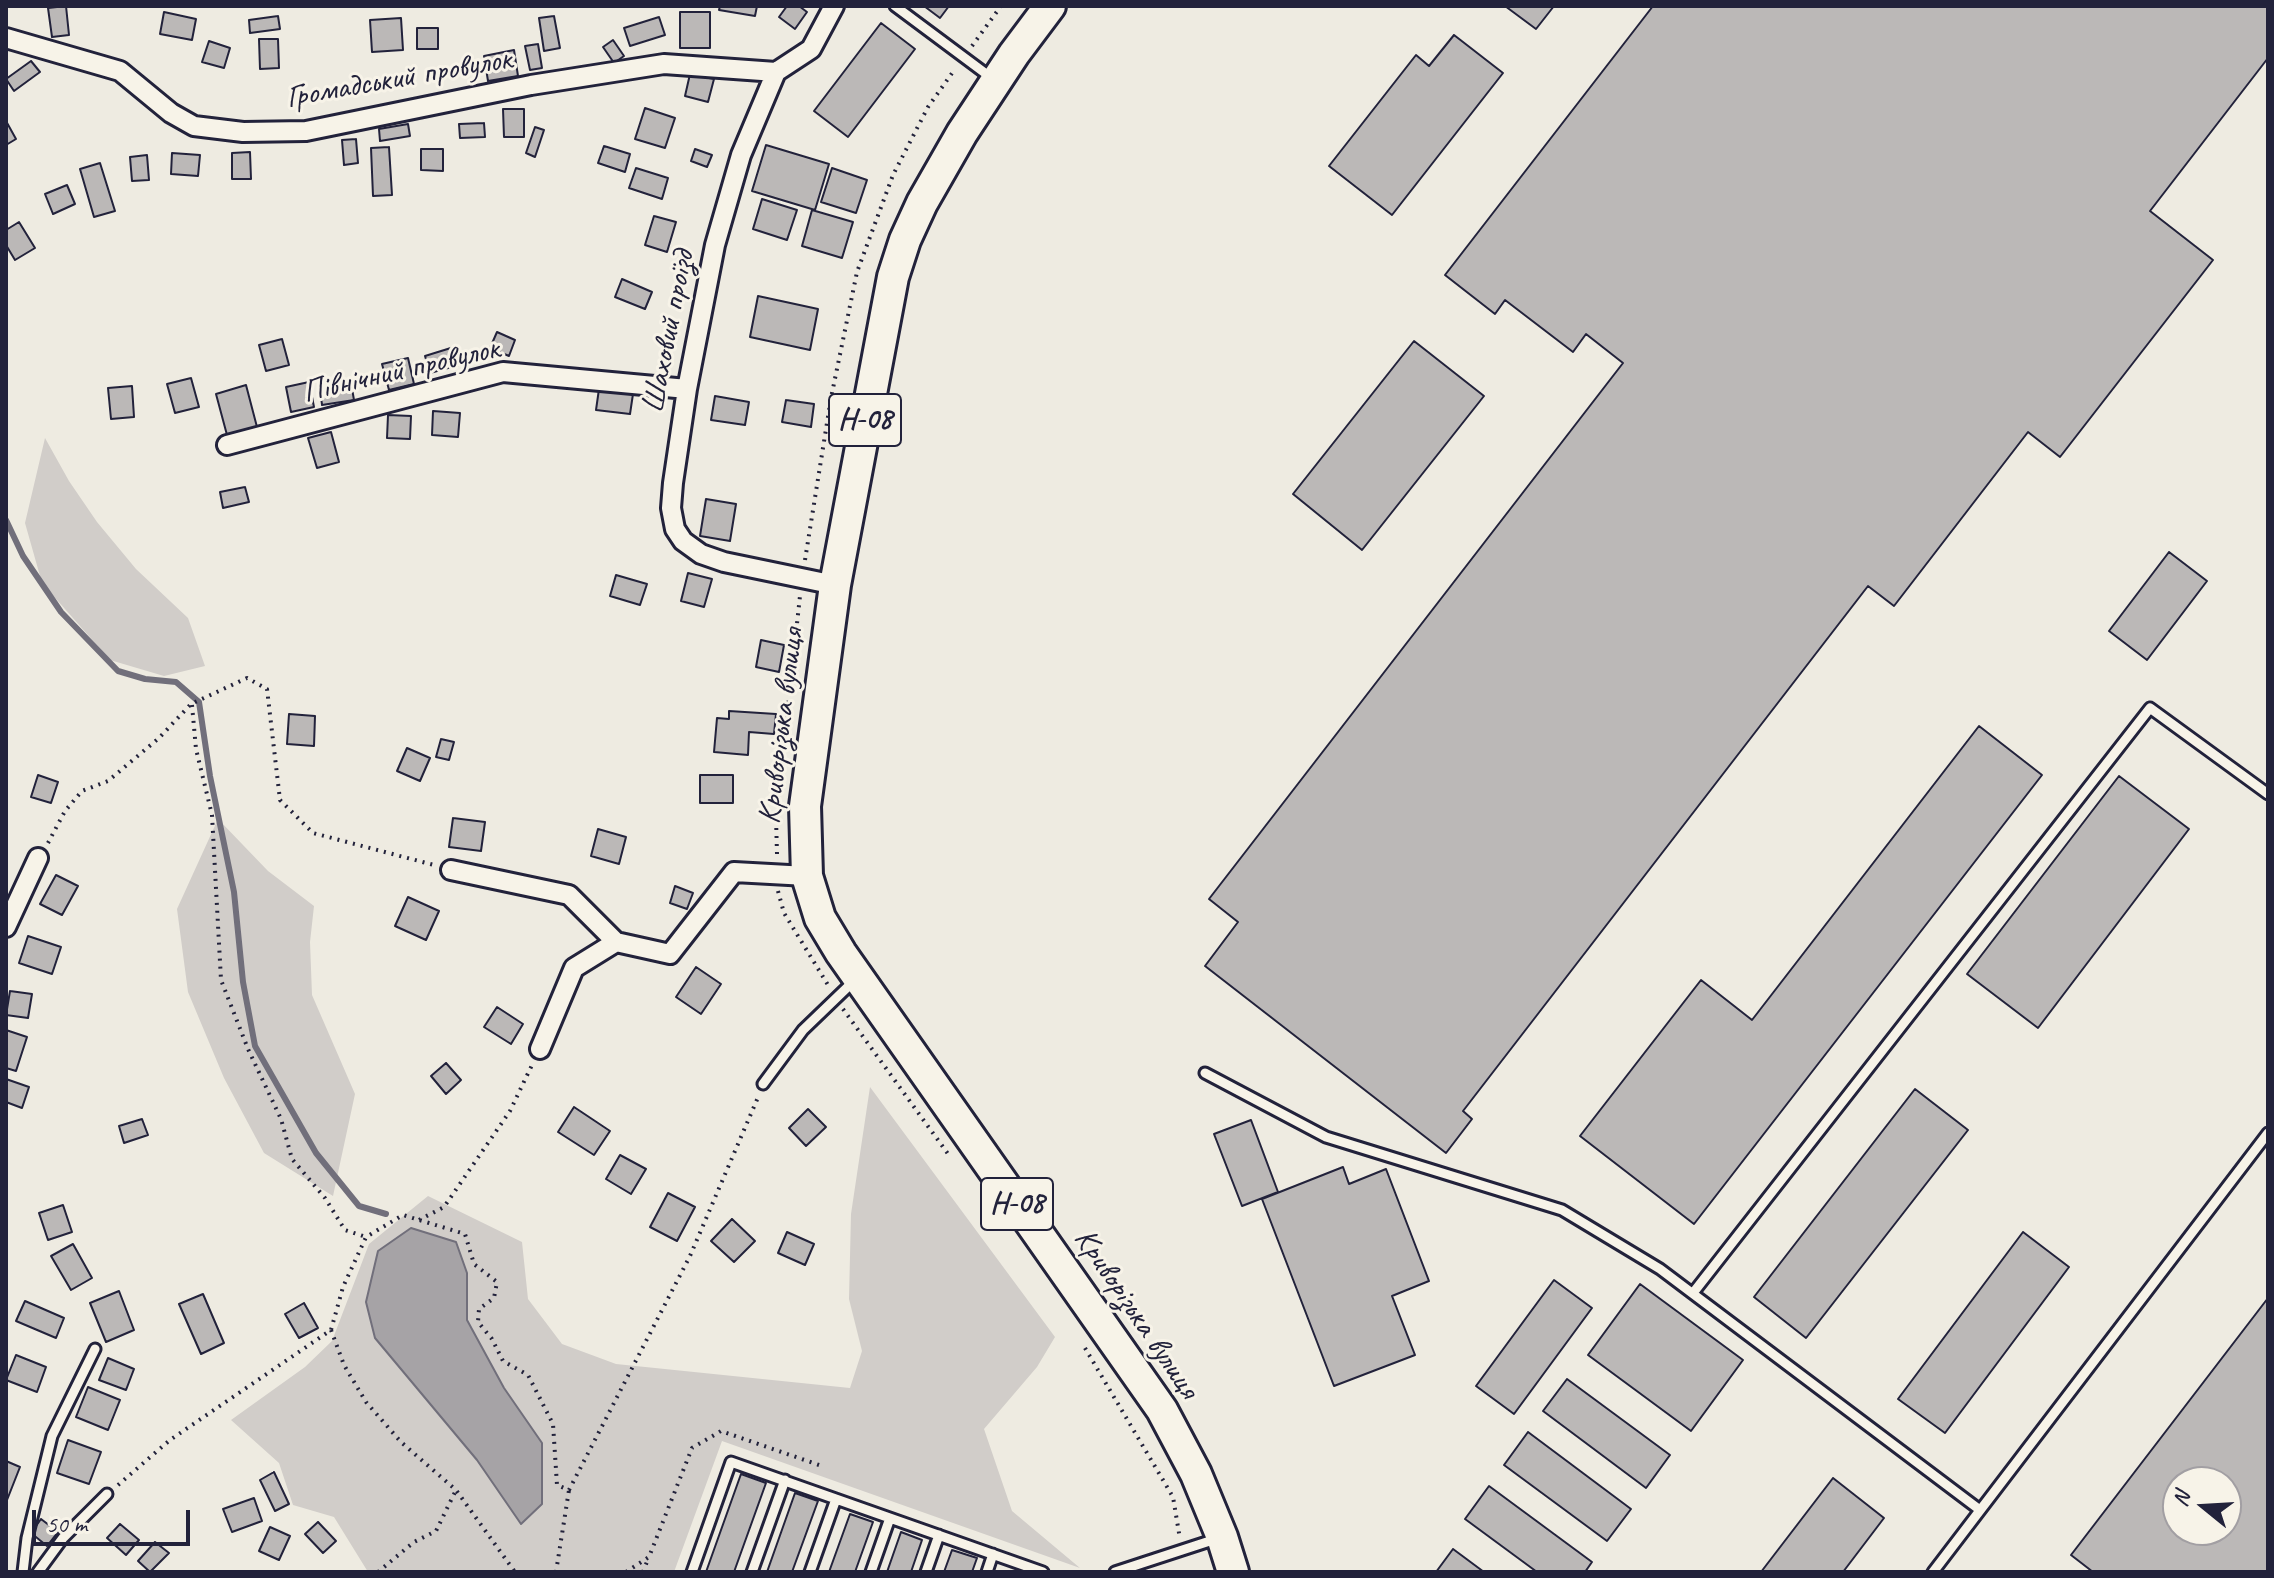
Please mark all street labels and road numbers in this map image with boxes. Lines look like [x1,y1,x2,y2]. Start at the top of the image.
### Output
street label: Громадський провулок [283,40,515,118]
street label: Шаховий проїзд [634,248,704,416]
street label: Північний провулок [299,330,503,412]
road number: Н-08 [829,394,901,446]
street label: Криворізька вулиця [751,626,813,826]
road number: Н-08 [981,1178,1053,1230]
street label: Криворізька вулиця [1065,1222,1207,1406]

